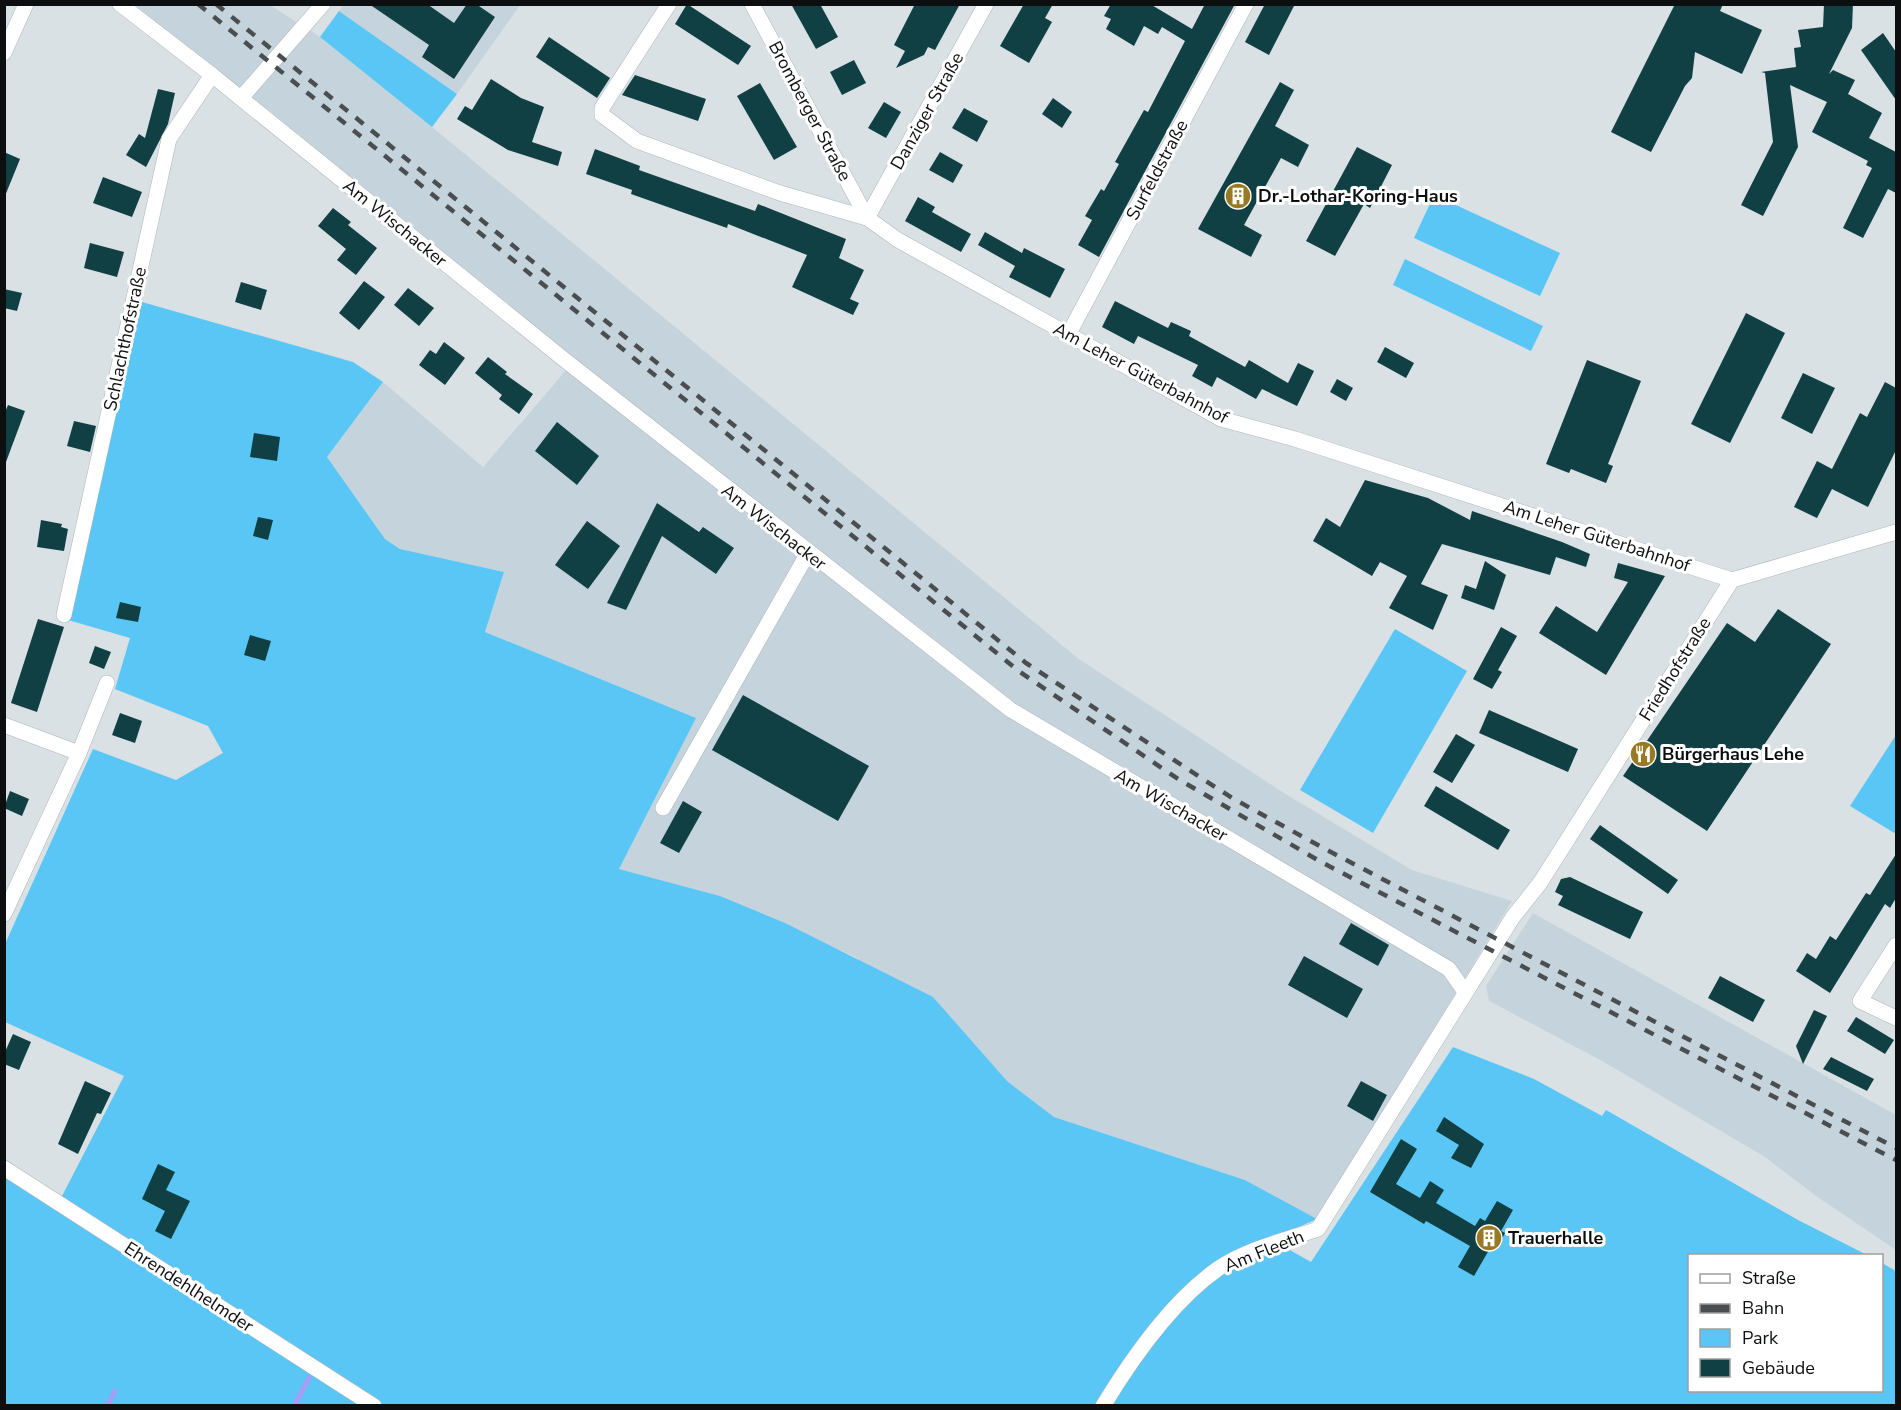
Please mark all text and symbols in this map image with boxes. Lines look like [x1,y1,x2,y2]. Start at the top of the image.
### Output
street label: Bromberger Straße [763,37,857,185]
street label: Danziger Straße [885,48,969,174]
street label: Surfeldstraße [1120,116,1194,224]
street label: Am Wischacker [338,174,452,273]
building icon: Dr.-Lothar-Koring-Haus [1223,181,1253,211]
place label: Dr.-Lothar-Koring-Haus [1258,184,1458,208]
street label: Schlachthofstraße [98,265,152,413]
street label: Am Leher Güterbahnhof [1049,317,1234,430]
street label: Am Wischacker [717,478,832,576]
street label: Am Leher Güterbahnhof [1500,494,1695,578]
street label: Friedhofstraße [1634,613,1716,725]
restaurant icon: Bürgerhaus Lehe [1628,739,1658,769]
place label: Bürgerhaus Lehe [1662,742,1804,766]
street label: Am Wischacker [1110,763,1232,847]
building icon: Trauerhalle [1474,1223,1504,1253]
street label: Am Fleeth [1221,1224,1307,1278]
place label: Trauerhalle [1508,1226,1604,1250]
street label: Ehrendehlhelmder [120,1236,259,1338]
legend [1688,1254,1883,1392]
text: Straße [1742,1266,1796,1290]
text: Bahn [1742,1296,1784,1320]
text: Park [1742,1326,1779,1350]
text: Gebäude [1742,1356,1815,1380]

